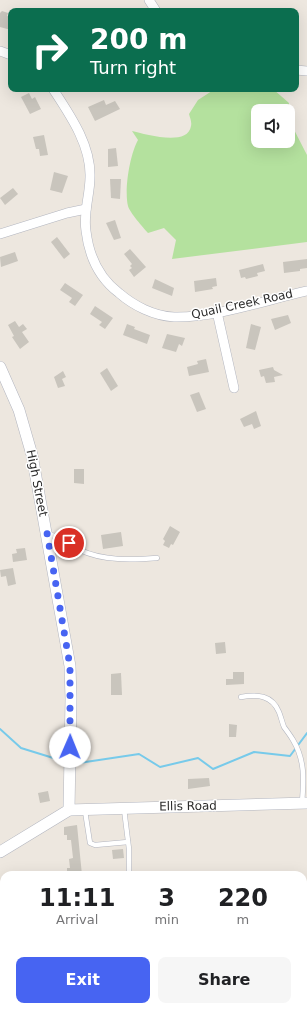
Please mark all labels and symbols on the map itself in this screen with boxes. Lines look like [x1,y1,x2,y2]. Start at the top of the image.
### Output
street label: Quail Creek Road [190,286,294,322]
street label: High Street [24,448,50,518]
pin [52,526,86,560]
position arrow [49,726,91,768]
street label: Ellis Road [159,798,217,814]

